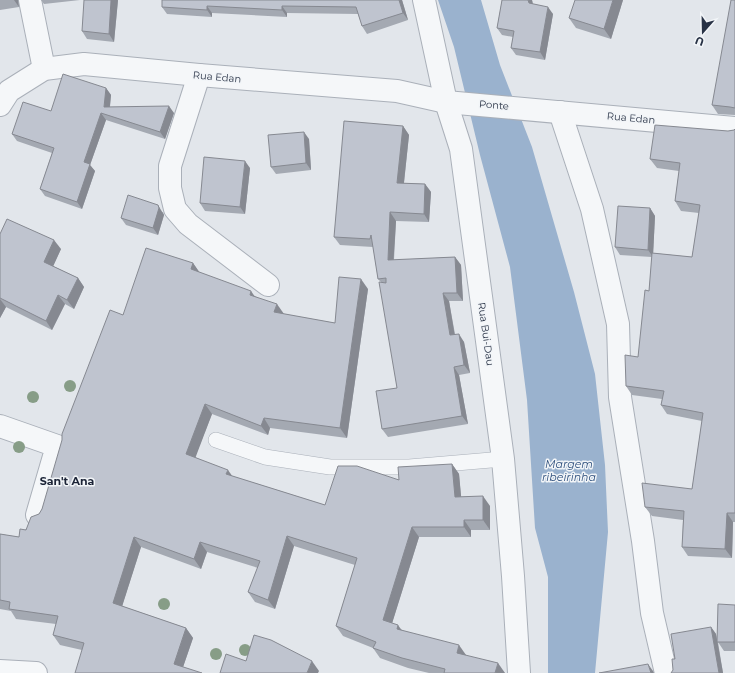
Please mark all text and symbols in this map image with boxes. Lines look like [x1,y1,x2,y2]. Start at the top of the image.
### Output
north arrow [683,12,723,52]
text: U [693,33,706,49]
street label: Rua Edan [192,68,242,86]
street label: Ponte [478,97,510,113]
street label: Rua Edan [606,109,656,127]
street label: Rua Bui-Dau [475,301,497,367]
water label: Margem ribeirinha [542,457,596,484]
district label: San't Ana [40,474,95,488]

